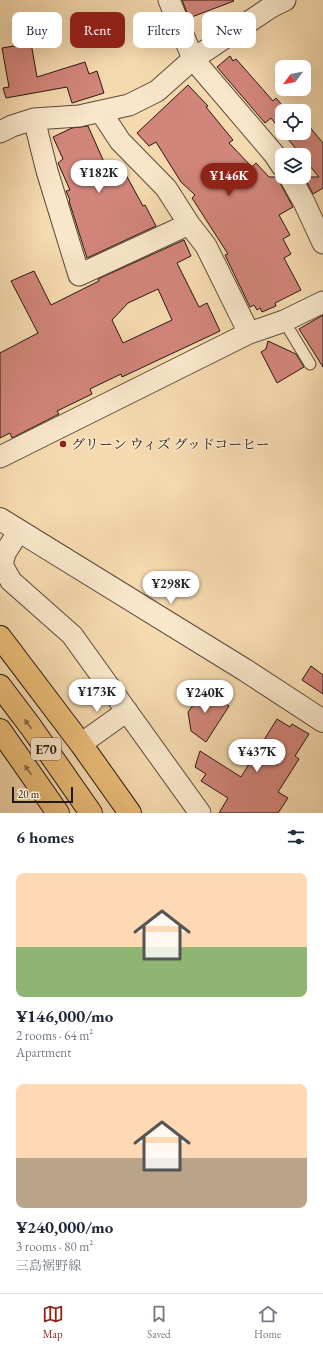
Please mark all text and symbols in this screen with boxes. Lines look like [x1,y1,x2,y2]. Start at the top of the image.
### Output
chip: Buy [12,12,62,48]
chip: Rent [70,12,125,48]
chip: Filters [133,12,194,48]
chip: New [202,12,256,48]
north arrow [275,60,311,96]
map controls [275,60,311,184]
button: locate [275,104,311,140]
button: layers [275,148,311,184]
pin: ¥182K [71,160,127,194]
pin: ¥146K [201,163,257,197]
text: ¥182K [79,164,119,181]
text: ¥146K [209,167,249,184]
place label: グリーン ウィズ グッドコーヒー [71,435,270,453]
marker: グリーン ウィズ グッドコーヒー [58,439,68,449]
pin: ¥298K [143,571,199,605]
text: ¥298K [151,575,191,592]
pin: ¥173K [69,679,125,713]
pin: ¥240K [177,680,233,714]
text: ¥173K [77,683,117,700]
text: ¥240K [185,684,225,701]
one-way arrow [24,718,32,729]
road number: E70 [31,738,61,760]
pin: ¥437K [229,739,285,773]
text: ¥437K [237,743,277,760]
one-way arrow [24,764,32,775]
scale bar [12,785,73,804]
text: 20 m [18,787,39,801]
text: 6 homes [16,826,74,848]
icon: filters [285,826,307,848]
icon: home [126,899,198,971]
text: ¥146,000/mo [16,1005,113,1027]
text: 2 rooms · 64 m² [16,1027,93,1044]
text: Apartment [16,1044,71,1061]
icon: home [126,1110,198,1182]
text: ¥240,000/mo [16,1216,113,1238]
text: 3 rooms · 80 m² [16,1238,93,1255]
text: 三島裾野線 [16,1257,81,1274]
tab: Map [42,1303,64,1341]
tab: Saved [147,1303,171,1341]
tab: Home [254,1303,281,1341]

